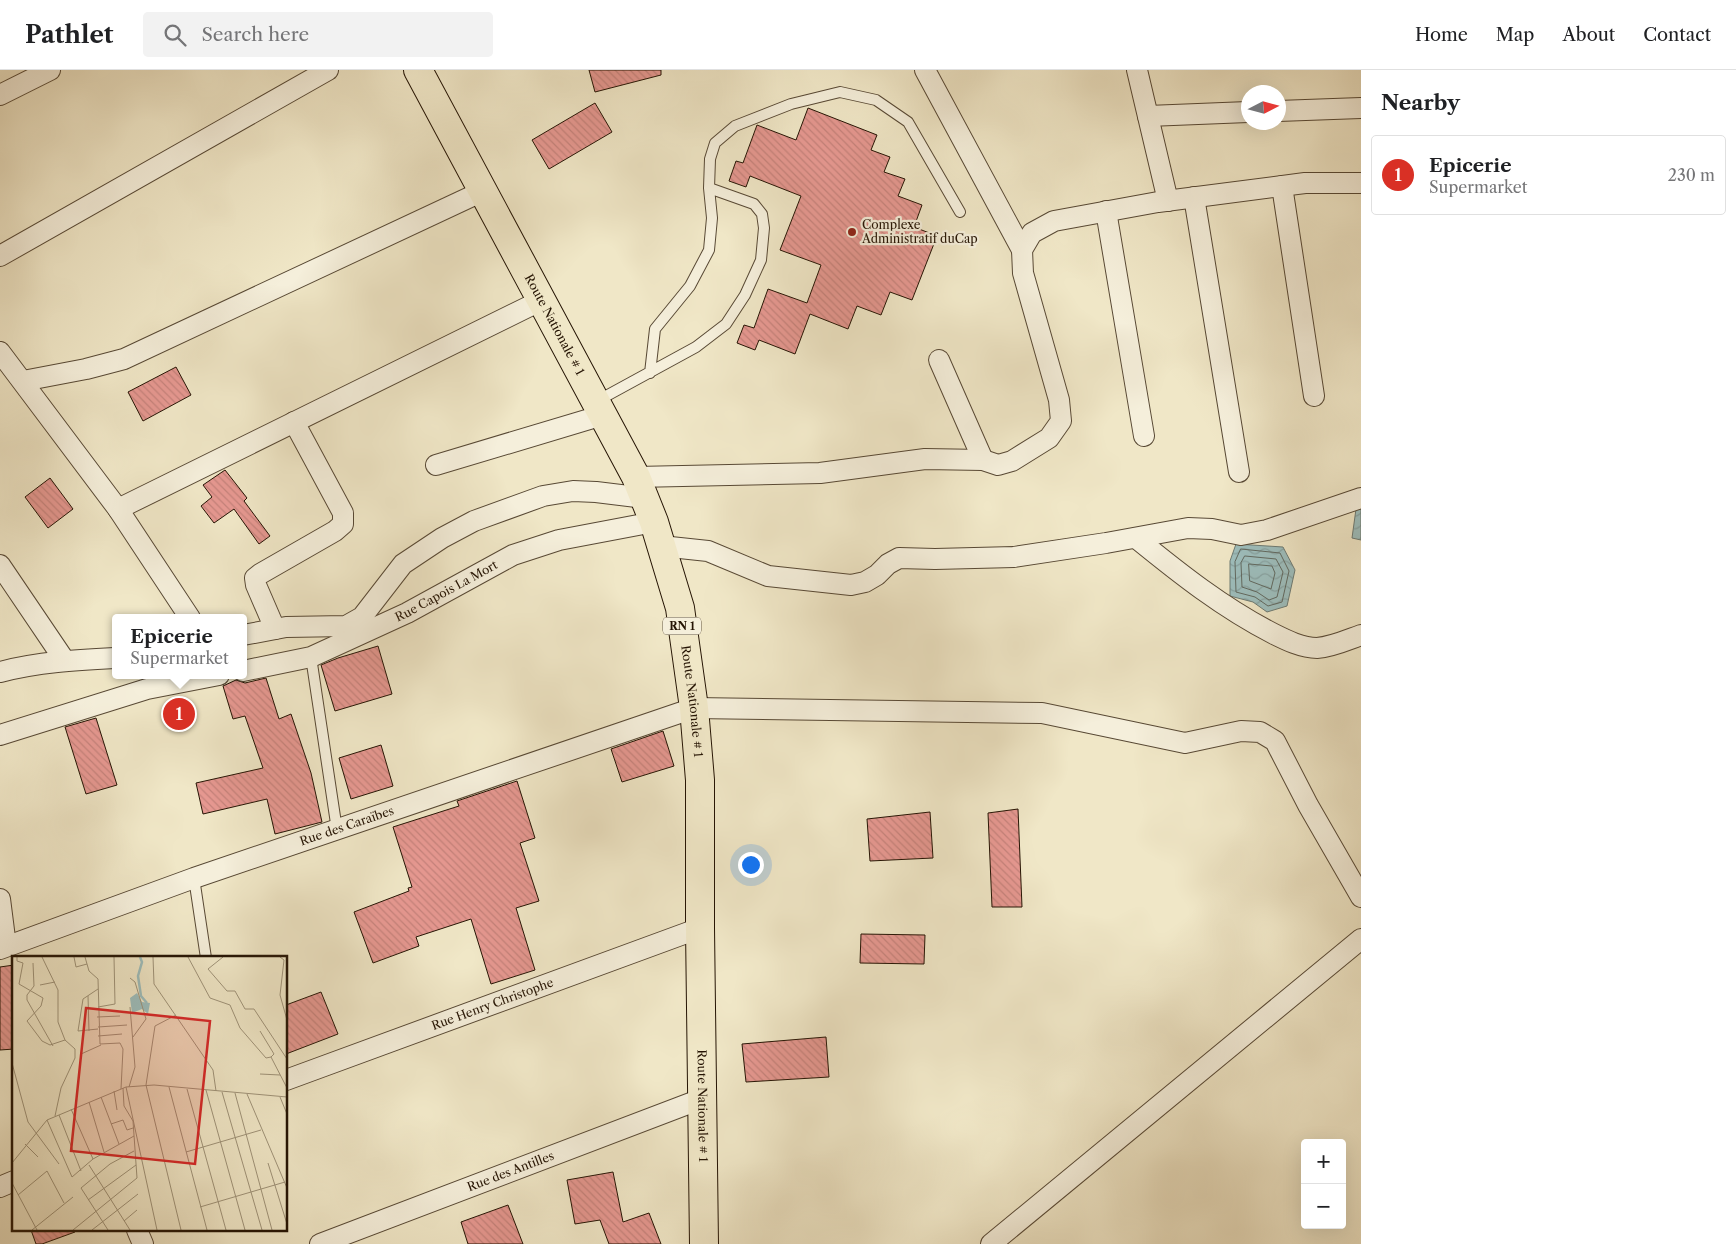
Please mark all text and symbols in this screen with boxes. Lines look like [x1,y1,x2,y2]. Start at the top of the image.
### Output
search box [143,12,493,57]
text: Pathlet [25,20,113,49]
icon: search [161,21,189,49]
text: Search here [201,23,309,46]
text: Home [1415,24,1468,46]
text: Map [1496,24,1534,46]
text: About [1562,24,1615,46]
text: Contact [1643,24,1711,46]
north arrow [1241,85,1286,130]
text: Nearby [1381,90,1460,115]
text: Epicerie [1429,154,1512,177]
text: 1 [1394,165,1402,185]
text: 230 m [1668,165,1715,185]
text: Supermarket [1429,177,1527,197]
place label: Complexe Administratif duCap [861,217,978,246]
marker: Complexe Administratif duCap [846,226,858,238]
street label: Route Nationale # 1 [522,271,588,378]
street label: Rue Capois La Mort [393,557,501,624]
popup [112,614,247,679]
road number: RN 1 [663,618,701,634]
text: Epicerie [130,625,213,648]
street label: Route Nationale # 1 [678,644,706,758]
text: Supermarket [130,648,229,668]
pin: 1 [163,695,195,733]
street label: Rue des Caraïbes [298,803,396,849]
your location [738,852,764,878]
inset map [12,956,288,1232]
street label: Rue Henry Christophe [429,974,556,1033]
street label: Route Nationale # 1 [695,1049,711,1162]
map controls [1301,1139,1346,1229]
button: + [1301,1139,1346,1184]
street label: Rue des Antilles [465,1148,556,1194]
button: − [1301,1184,1346,1229]

